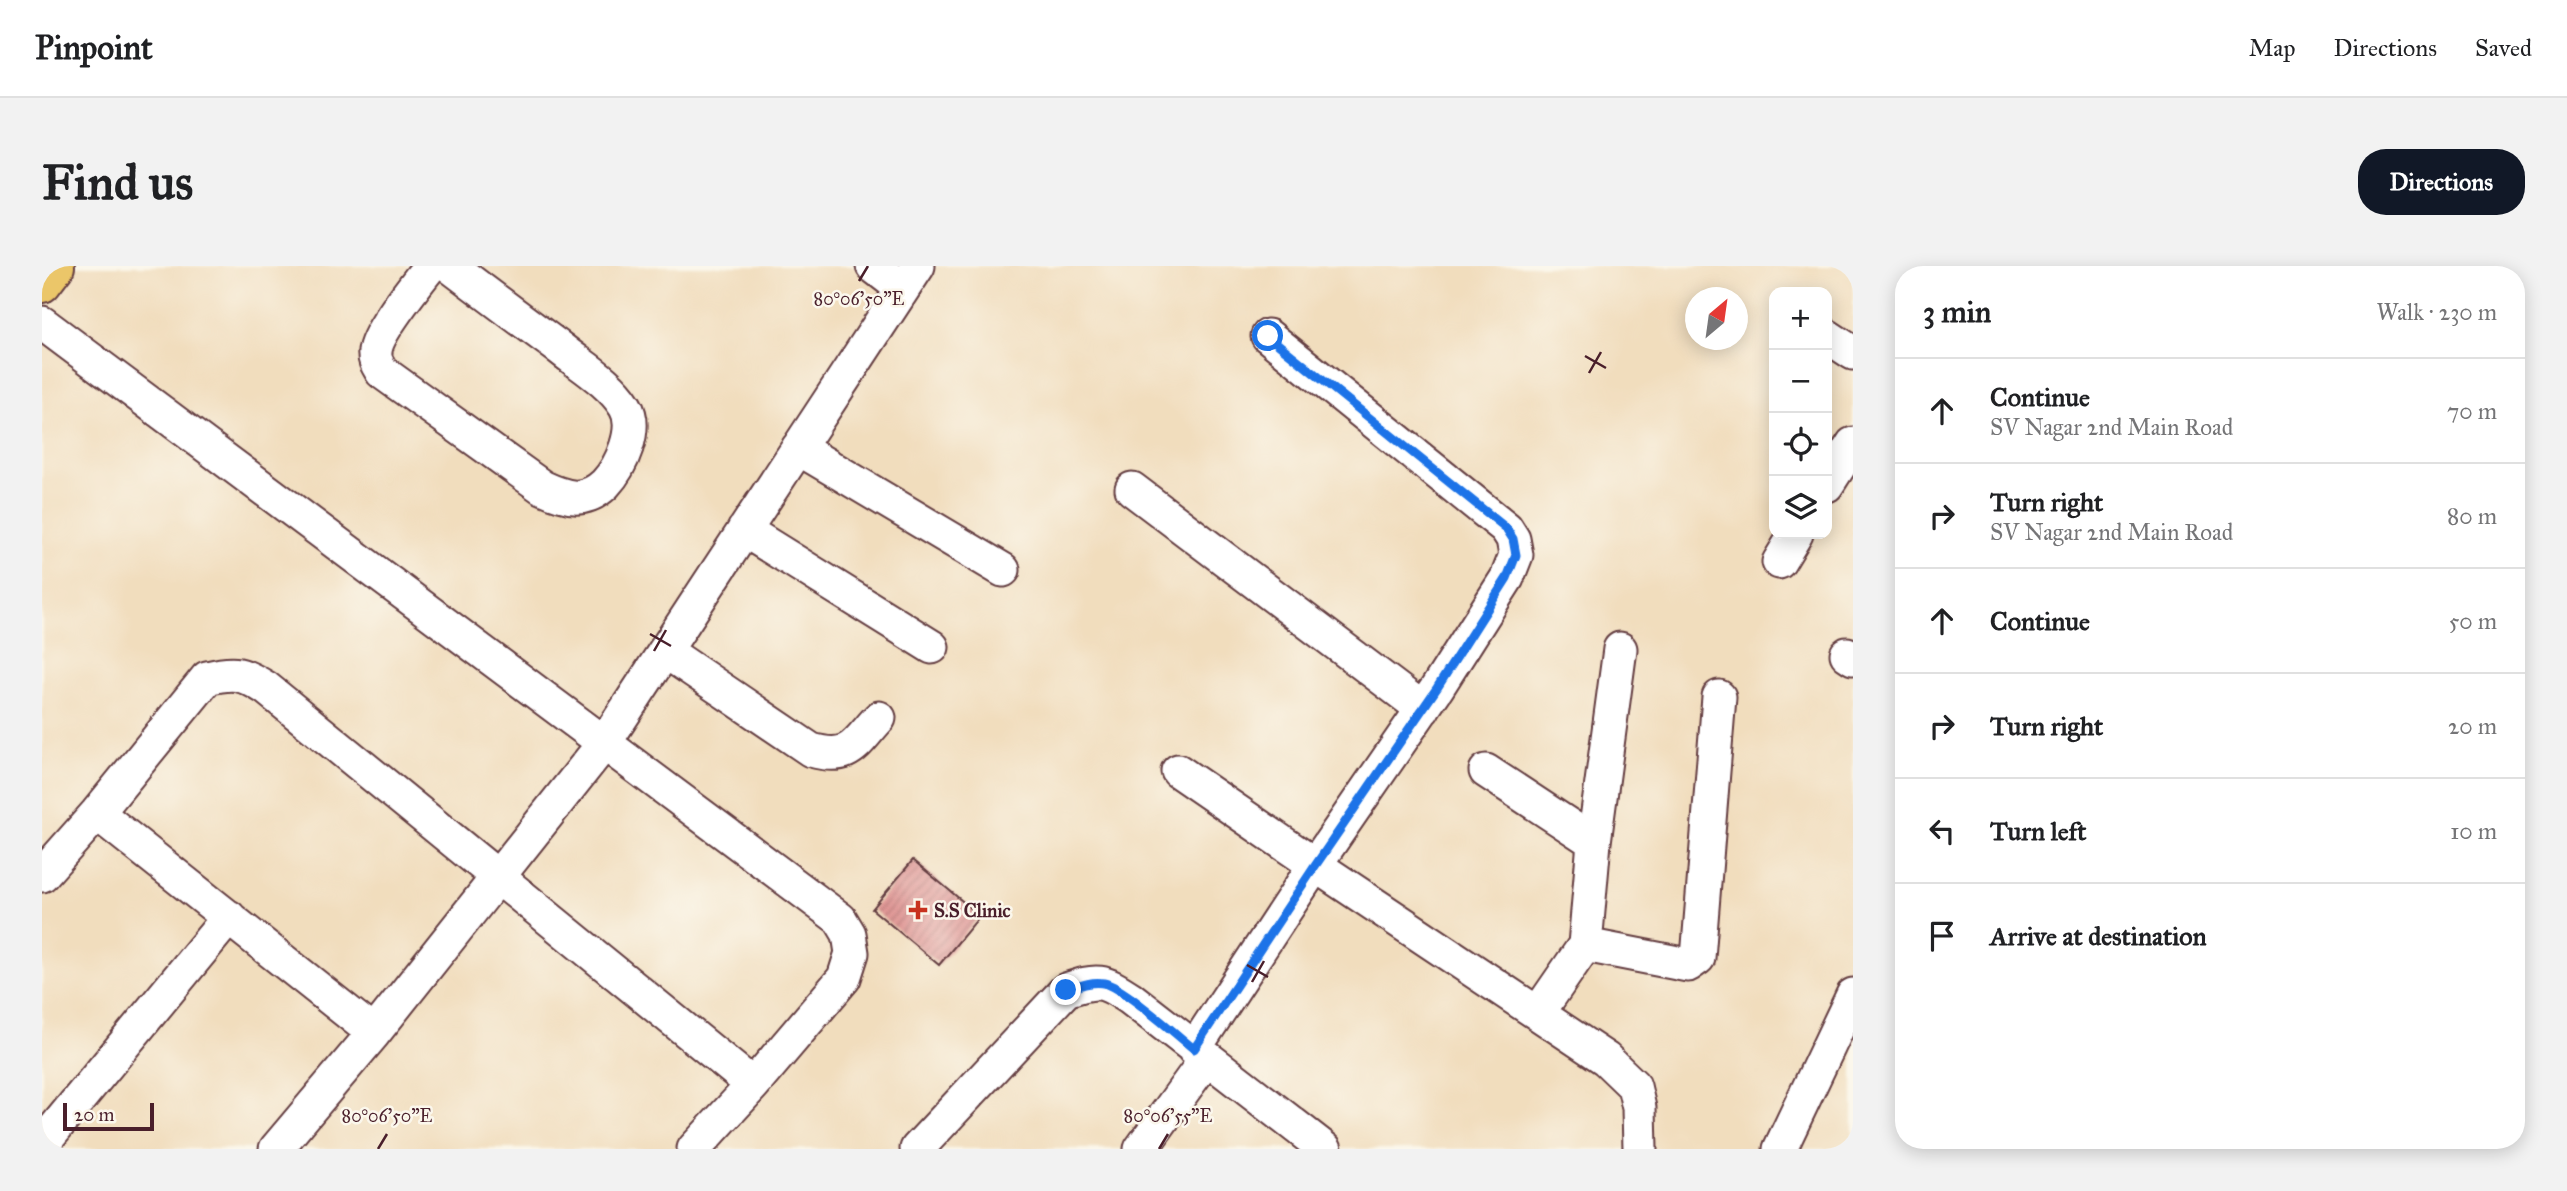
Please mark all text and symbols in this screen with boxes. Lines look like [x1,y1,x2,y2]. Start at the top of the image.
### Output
text: Pinpoint [35,28,153,68]
text: Map [2249,33,2296,63]
text: Directions [2334,33,2437,63]
text: Saved [2475,33,2532,63]
button: Directions [2358,149,2525,215]
text: Find us [42,153,193,212]
north arrow [1685,287,1748,350]
map controls [1769,287,1832,539]
button: + [1769,287,1832,350]
text: 80°06'50"E [814,288,905,310]
text: 3 min [1923,294,1991,330]
text: Walk · 230 m [2377,298,2497,326]
route start [1252,320,1283,351]
button: − [1769,350,1832,413]
text: Continue [1990,381,2090,413]
icon: ahead [1923,392,1961,430]
text: 70 m [2447,397,2497,425]
button: locate [1769,413,1832,476]
text: SV Nagar 2nd Main Road [1990,413,2233,441]
button: layers [1769,476,1832,539]
text: Turn right [1990,486,2103,518]
icon: right [1923,497,1961,535]
text: 80 m [2447,502,2497,530]
text: SV Nagar 2nd Main Road [1990,518,2233,546]
icon: ahead [1923,602,1961,640]
text: Continue [1990,605,2090,637]
text: 50 m [2449,607,2497,635]
icon: right [1923,707,1961,745]
text: Turn right [1990,710,2103,742]
text: 20 m [2448,712,2497,740]
icon: left [1923,812,1961,850]
text: Turn left [1990,815,2086,847]
text: 10 m [2450,817,2497,845]
place label: S.S Clinic [934,899,1011,922]
marker: S.S Clinic [908,900,928,920]
icon: arrive [1923,917,1961,955]
text: Arrive at destination [1990,920,2207,952]
route end [1050,974,1081,1005]
scale bar [63,1100,154,1132]
text: 20 m [74,1103,115,1126]
text: 80°06'50"E [342,1105,433,1127]
text: 80°06'55"E [1124,1105,1212,1127]

